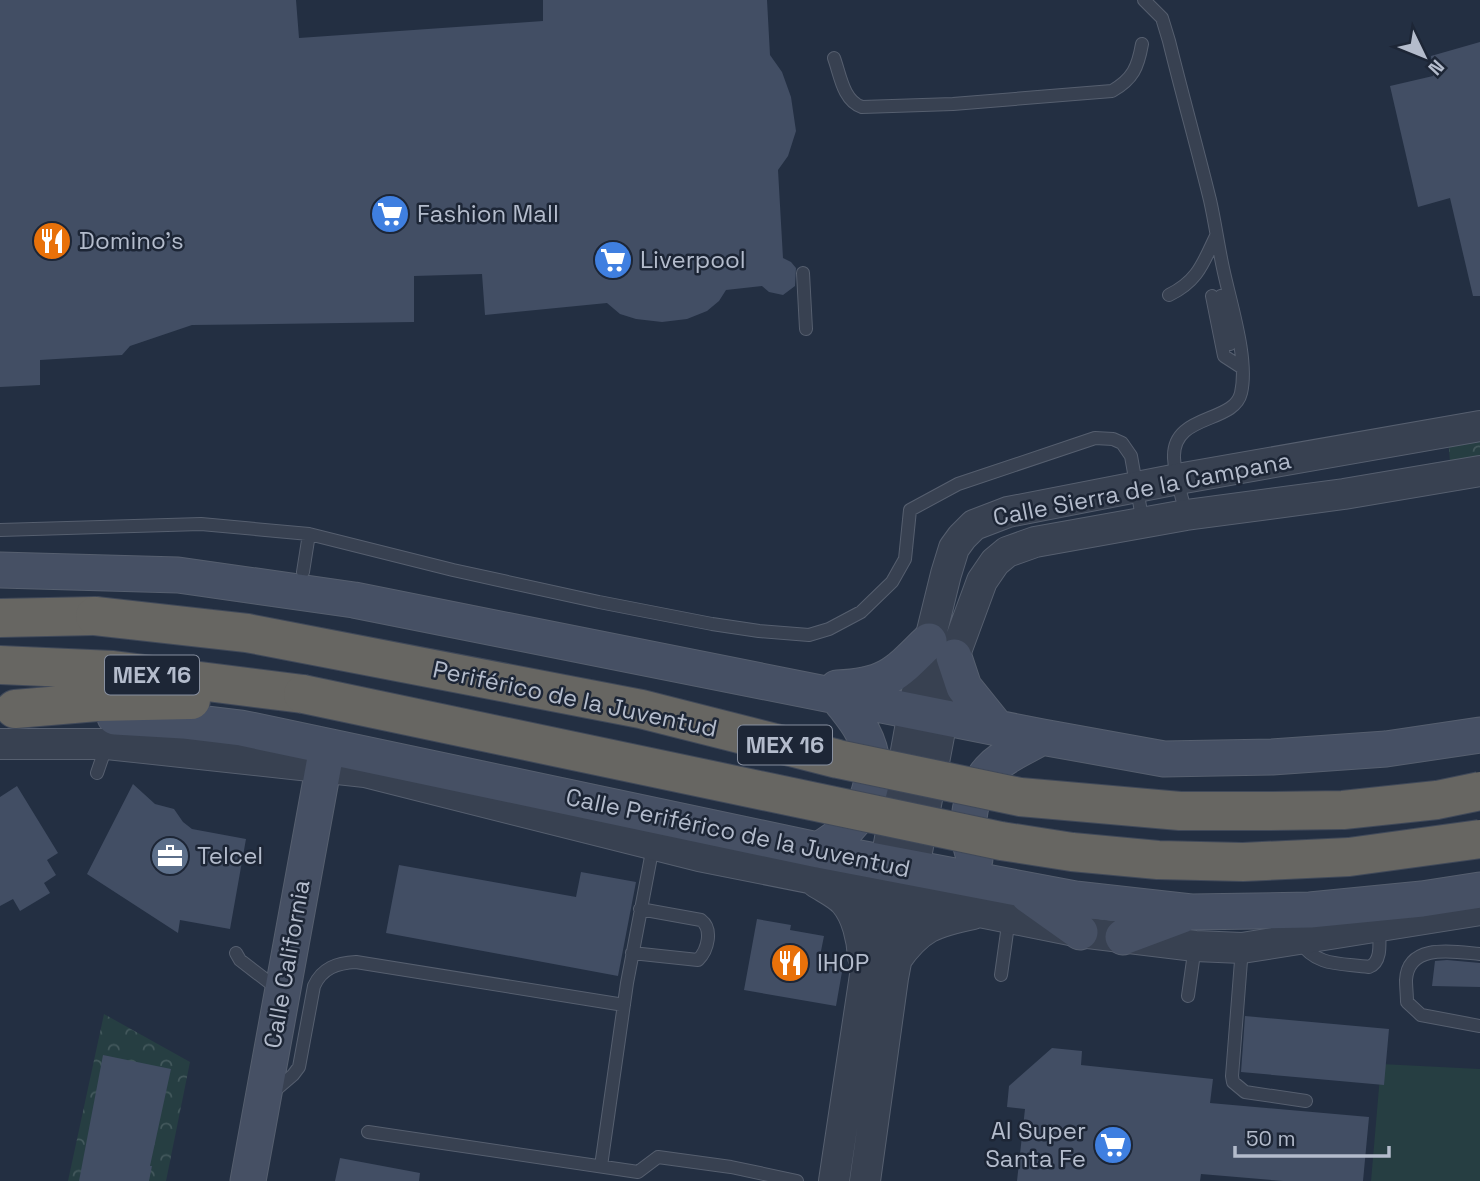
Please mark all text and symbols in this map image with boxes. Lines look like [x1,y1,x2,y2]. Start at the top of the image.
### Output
north arrow [1389,21,1459,91]
text: N [1423,54,1450,80]
supermarket icon: Fashion Mall [369,193,411,235]
place label: Fashion Mall [417,198,559,229]
restaurant icon: Domino's [31,220,73,262]
place label: Domino's [79,225,184,256]
supermarket icon: Liverpool [592,239,634,281]
place label: Liverpool [640,244,746,275]
street label: Calle Sierra de la Campana [990,444,1294,533]
street label: Periférico de la Juventud [430,653,720,744]
road number: MEX 16 [105,656,199,694]
road number: MEX 16 [738,726,832,764]
street label: Calle Periférico de la Juventud [563,781,913,884]
office icon: Telcel [149,835,191,877]
place label: Telcel [197,840,263,871]
street label: Calle California [256,877,317,1051]
restaurant icon: IHOP [769,942,811,984]
place label: IHOP [817,947,869,978]
scale bar [1235,1114,1389,1158]
place label: Al Super Santa Fe [985,1115,1086,1174]
supermarket icon: Al Super Santa Fe [1092,1124,1134,1166]
text: 50 m [1246,1125,1296,1152]

